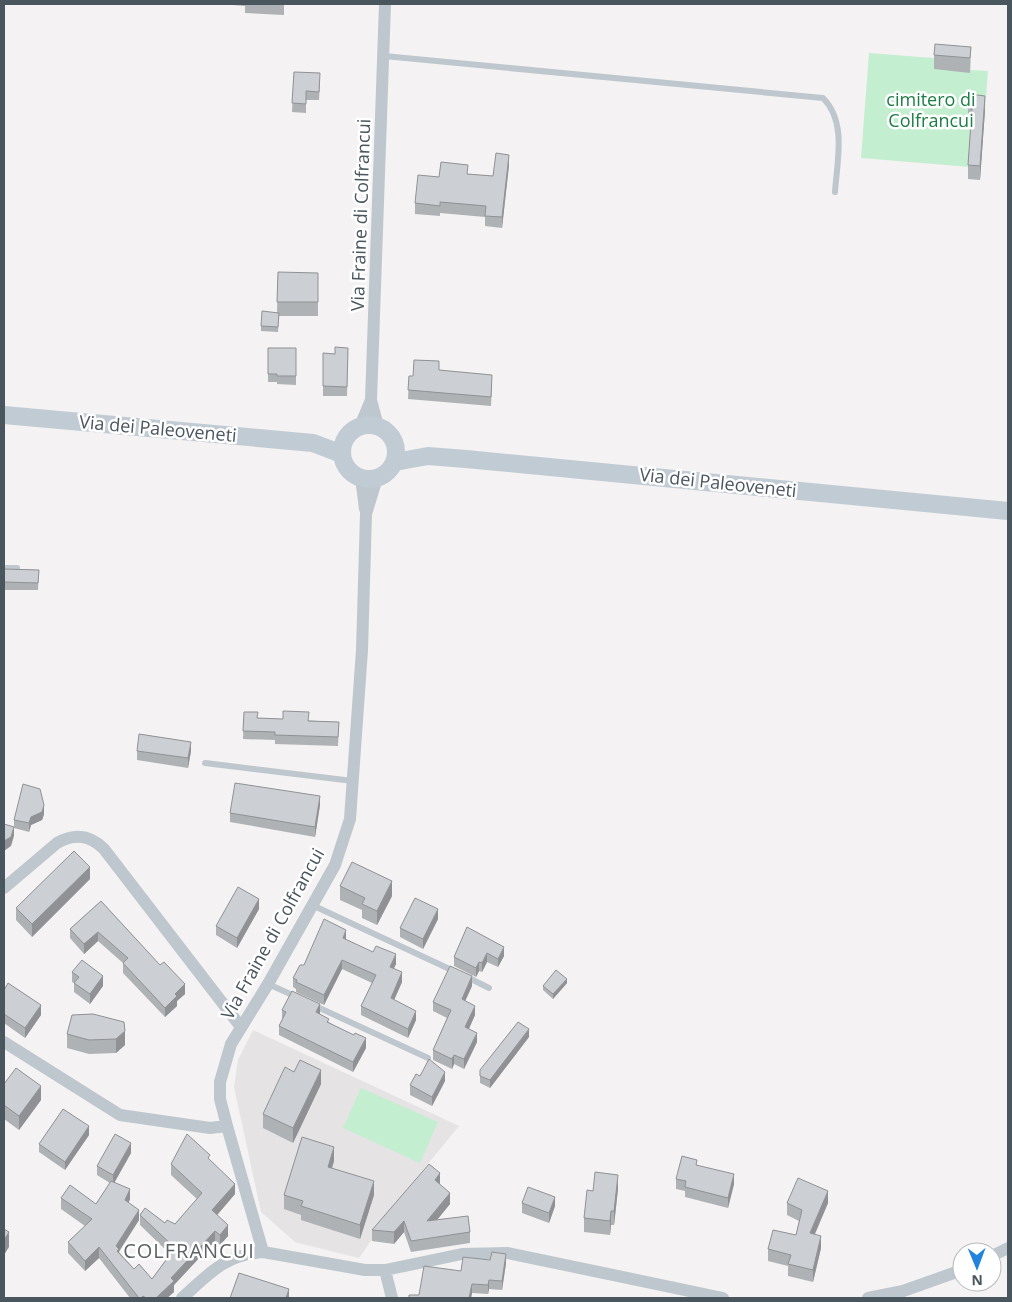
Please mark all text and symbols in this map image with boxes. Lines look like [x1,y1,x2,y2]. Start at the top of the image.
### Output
park label: cimitero di Colfrancui [886,87,976,132]
street label: Via Fraine di Colfrancui [345,118,375,312]
street label: Via dei Paleoveneti [78,409,238,447]
street label: Via dei Paleoveneti [638,462,798,502]
street label: Via Fraine di Colfrancui [215,843,329,1024]
district label: COLFRANCUI [123,1237,255,1264]
north arrow [952,1242,1002,1292]
text: N [971,1271,983,1290]

